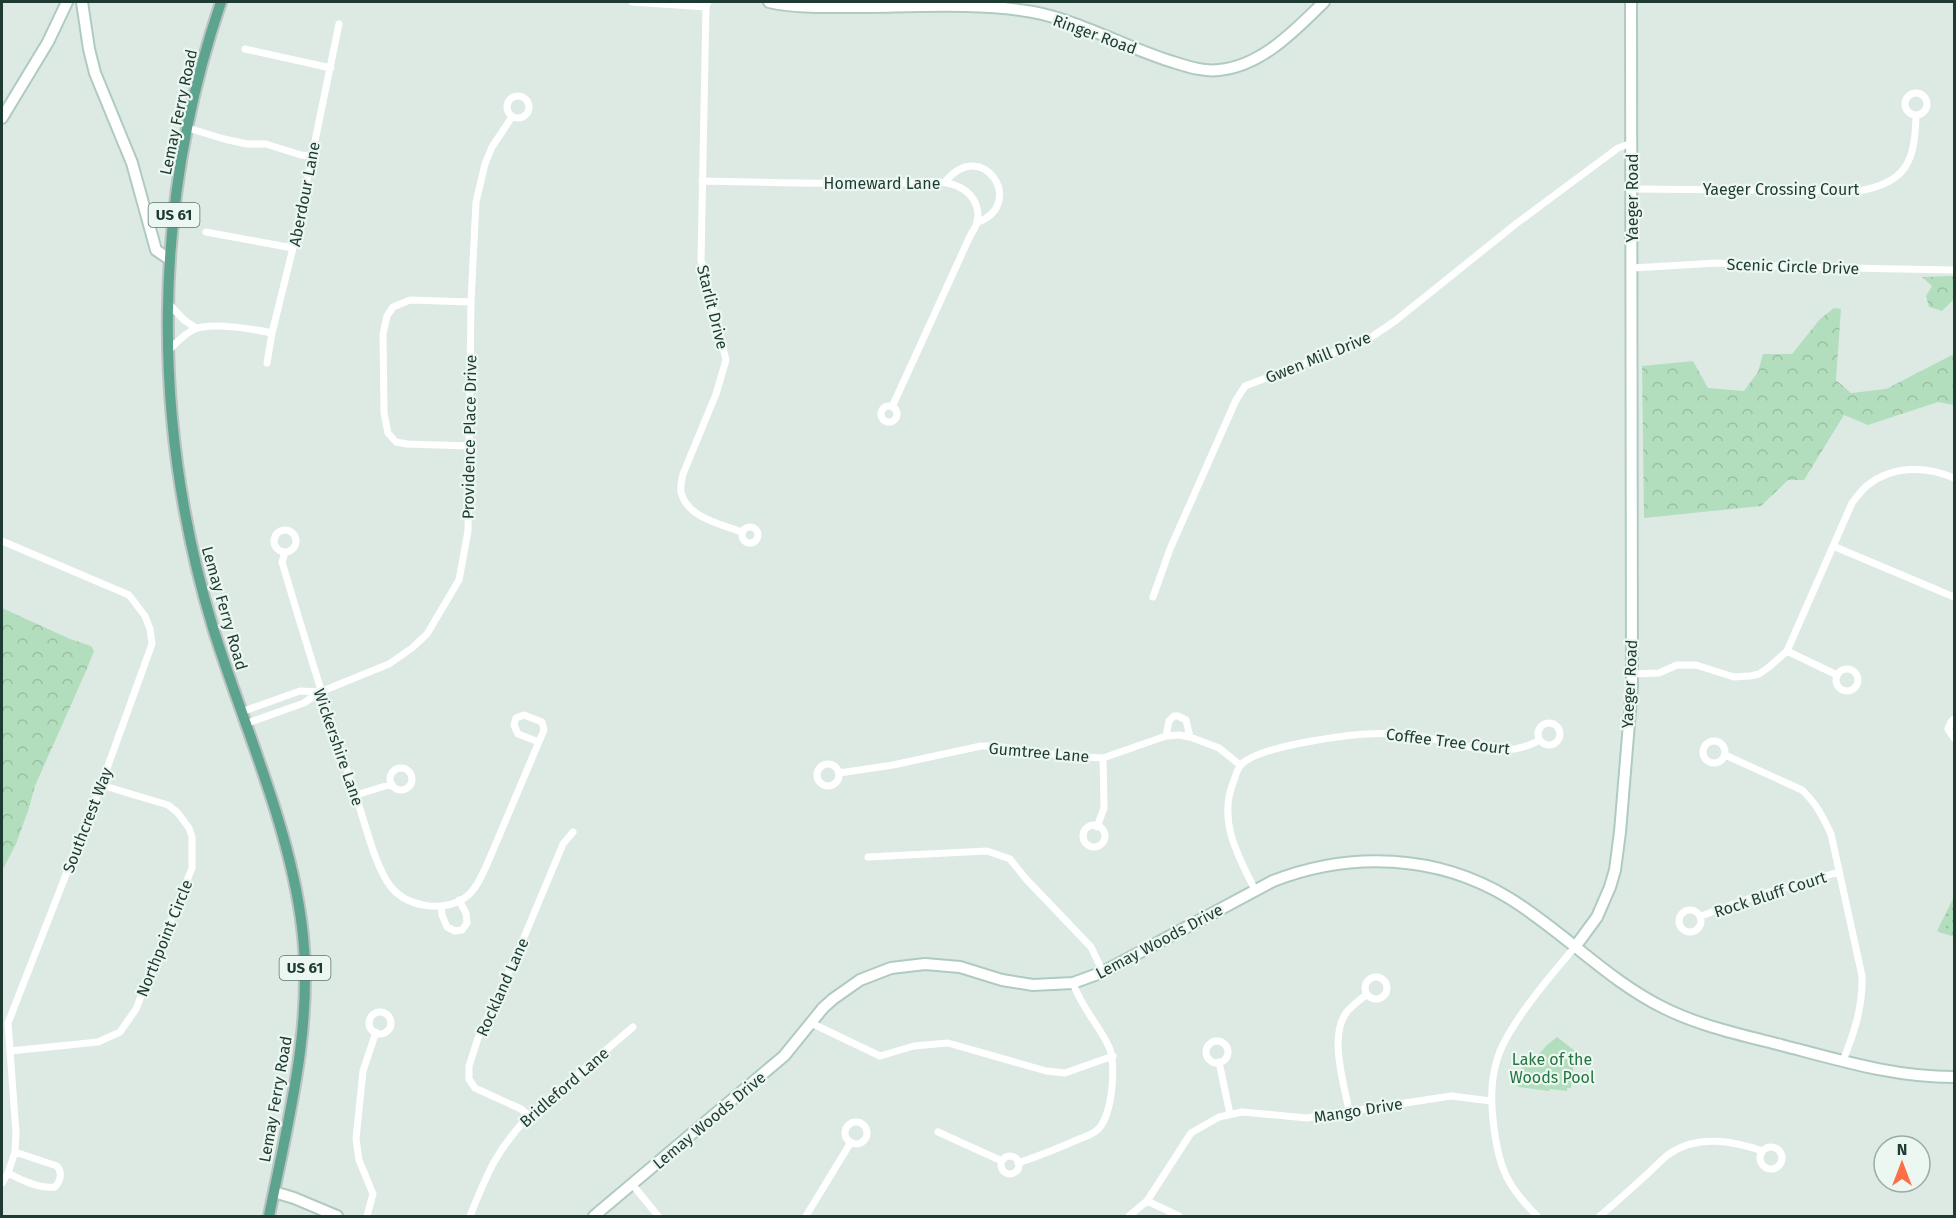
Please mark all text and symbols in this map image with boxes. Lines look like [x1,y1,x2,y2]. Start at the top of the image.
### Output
street label: Ringer Road [1050,11,1139,58]
street label: Lemay Ferry Road [156,48,201,177]
street label: Aberdour Lane [285,140,324,248]
street label: Yaeger Road [1623,153,1642,243]
street label: Homeward Lane [824,174,940,193]
street label: Yaeger Crossing Court [1703,180,1859,199]
road number: US 61 [148,203,200,227]
street label: Scenic Circle Drive [1726,255,1860,278]
street label: Starlit Drive [693,263,732,351]
street label: Gwen Mill Drive [1263,328,1374,387]
street label: Providence Place Drive [459,355,480,519]
street label: Lemay Ferry Road [198,544,251,672]
street label: Yaeger Road [1618,639,1641,729]
street label: Wickershire Lane [310,686,367,808]
street label: Coffee Tree Court [1385,724,1511,759]
street label: Gumtree Lane [988,739,1090,766]
street label: Southcrest Way [59,765,116,875]
street label: Rock Bluff Court [1712,867,1829,922]
street label: Northpoint Circle [132,877,197,999]
street label: Lemay Woods Drive [1092,900,1226,983]
street label: Rockland Lane [472,935,533,1039]
road number: US 61 [280,956,330,980]
street label: Lemay Ferry Road [255,1034,296,1164]
street label: Bridleford Lane [516,1043,613,1131]
park label: Lake of the Woods Pool [1509,1050,1595,1087]
street label: Lemay Woods Drive [649,1068,769,1173]
street label: Mango Drive [1312,1094,1404,1127]
north arrow [1872,1134,1932,1194]
text: N [1897,1140,1907,1159]

